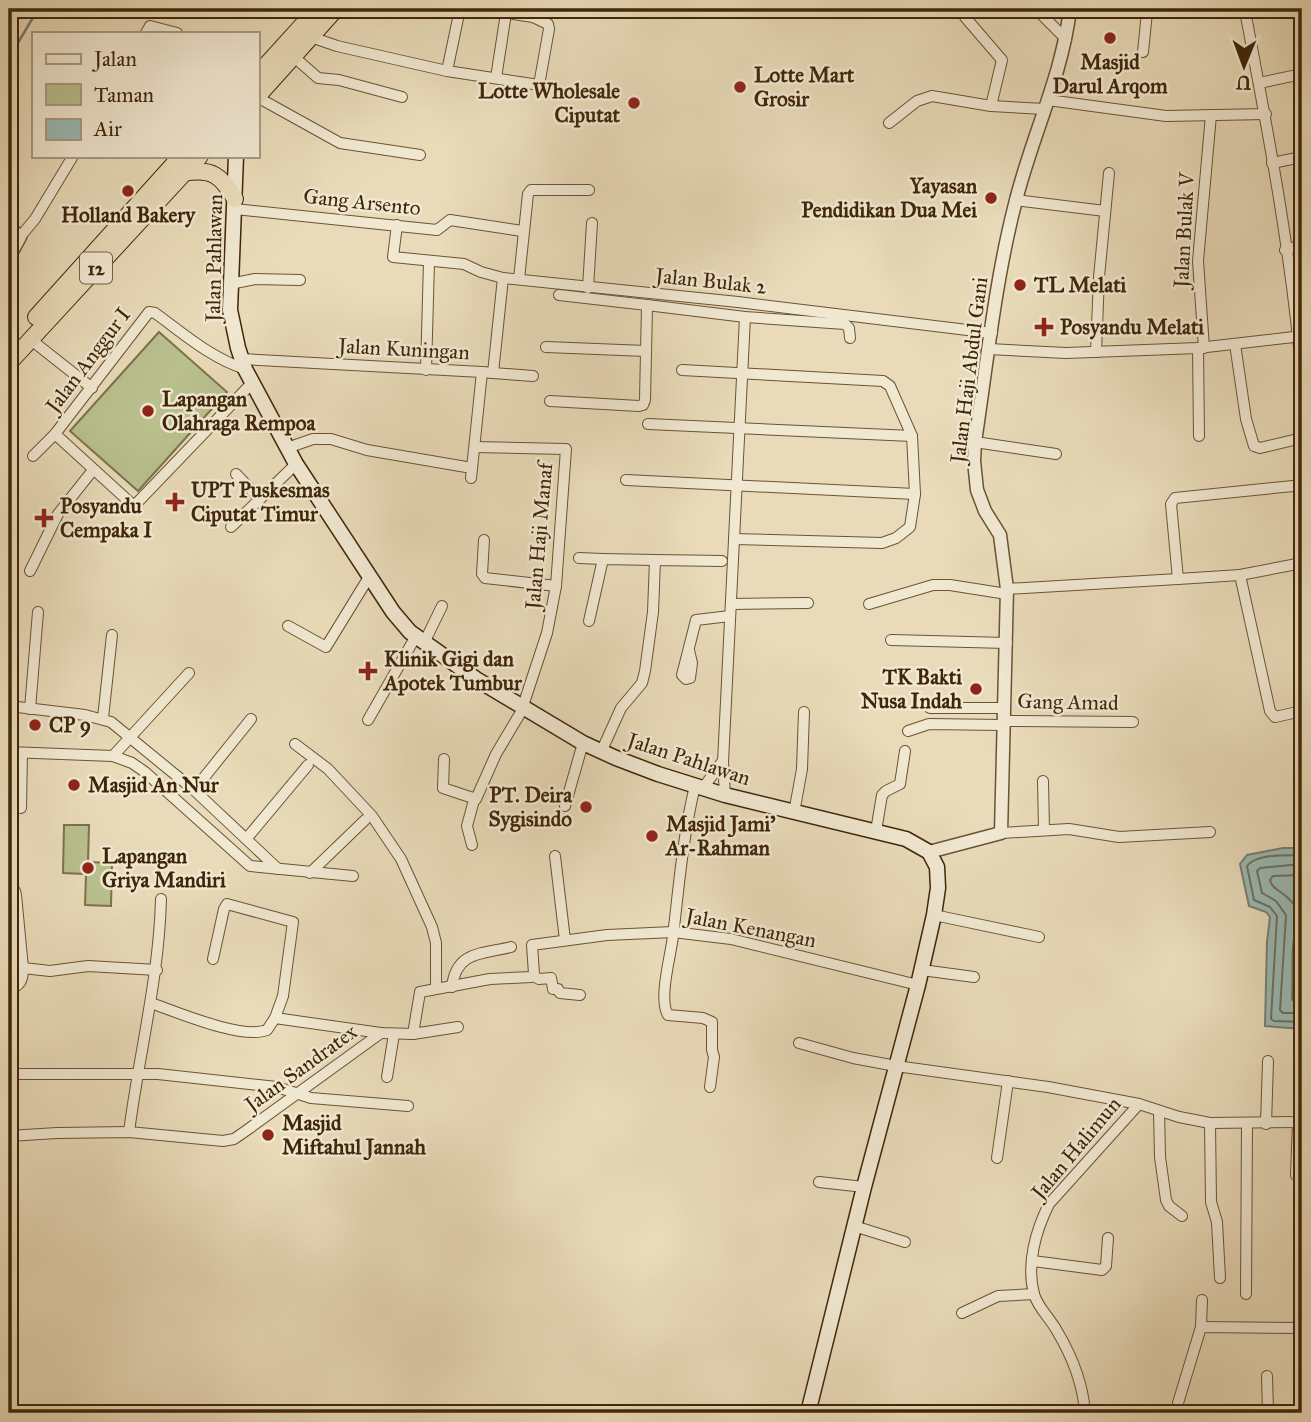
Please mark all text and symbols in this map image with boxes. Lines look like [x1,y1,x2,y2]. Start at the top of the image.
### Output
marker: Masjid Darul Arqom [1102,30,1118,46]
legend [32,32,259,158]
north arrow [1210,32,1280,102]
text: Jalan [92,46,137,72]
place label: Masjid Darul Arqom [1052,49,1168,99]
place label: Lotte Mart Grosir [754,62,855,112]
text: U [1235,71,1251,94]
place label: Lotte Wholesale Ciputat [478,78,621,128]
marker: Lotte Mart Grosir [732,79,748,95]
text: Taman [94,82,154,108]
marker: Lotte Wholesale Ciputat [626,95,642,111]
text: Air [93,116,122,142]
street label: Jalan Bulak V [1168,170,1200,290]
place label: Yayasan Pendidikan Dua Mei [801,173,978,223]
marker: Holland Bakery [120,183,136,199]
street label: Gang Arsento [302,183,422,221]
marker: Yayasan Pendidikan Dua Mei [983,190,999,206]
street label: Jalan Pahlawan [200,194,228,324]
place label: Holland Bakery [61,202,196,228]
road number: 12 [80,252,112,284]
street label: Jalan Bulak 2 [652,262,768,300]
place label: TL Melati [1033,272,1127,298]
street label: Jalan Haji Abdul Gani [944,275,993,467]
marker: TL Melati [1012,277,1028,293]
street label: Jalan Anggur I [39,302,136,419]
place label: Posyandu Melati [1060,314,1204,340]
marker: Posyandu Melati [1034,317,1054,337]
street label: Jalan Kuningan [336,332,470,365]
place label: Lapangan Olahraga Rempoa [162,386,316,436]
marker: Lapangan Olahraga Rempoa [140,403,156,419]
street label: Jalan Haji Manaf [519,458,559,613]
place label: UPT Puskesmas Ciputat Timur [191,477,330,527]
marker: UPT Puskesmas Ciputat Timur [165,492,185,512]
place label: Posyandu Cempaka I [60,493,152,543]
marker: Posyandu Cempaka I [34,508,54,528]
place label: Klinik Gigi dan Apotek Tumbur [382,646,523,696]
marker: Klinik Gigi dan Apotek Tumbur [358,661,378,681]
place label: TK Bakti Nusa Indah [861,664,962,714]
marker: TK Bakti Nusa Indah [968,681,984,697]
street label: Gang Amad [1017,688,1119,716]
place label: CP 9 [49,712,91,738]
marker: CP 9 [27,717,43,733]
street label: Jalan Pahlawan [622,726,754,791]
place label: Masjid An Nur [88,772,220,798]
marker: Masjid An Nur [66,777,82,793]
place label: PT. Deira Sygisindo [489,782,573,832]
marker: PT. Deira Sygisindo [578,799,594,815]
place label: Masjid Jami' Ar-Rahman [664,811,776,861]
marker: Masjid Jami' Ar-Rahman [644,828,660,844]
place label: Lapangan Griya Mandiri [102,843,226,893]
marker: Lapangan Griya Mandiri [80,860,96,876]
street label: Jalan Kenangan [682,902,818,953]
street label: Jalan Sandratex [238,1018,363,1119]
street label: Jalan Halimun [1024,1091,1126,1206]
place label: Masjid Miftahul Jannah [282,1110,426,1161]
marker: Masjid Miftahul Jannah [260,1127,276,1143]

